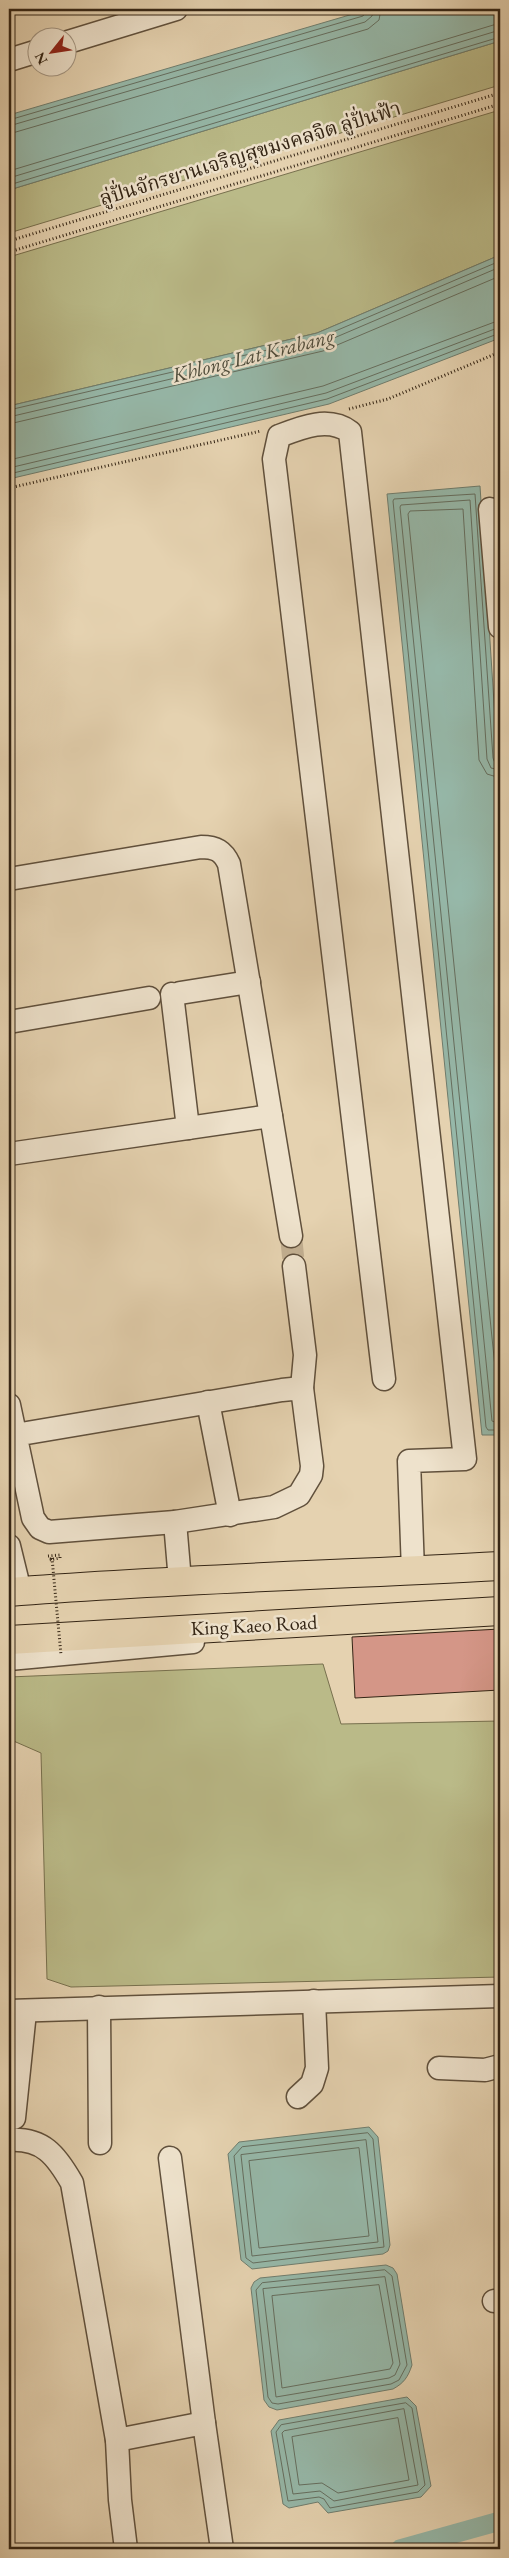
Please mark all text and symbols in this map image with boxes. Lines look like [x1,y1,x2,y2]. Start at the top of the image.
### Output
north arrow [28,28,78,78]
text: N [30,49,51,68]
street label: ลู่ปั่นจักรยานเจริญสุขมงคลจิต ลู่ปั่นฟ้า [96,93,404,211]
water label: Khlong Lat Krabang [168,321,338,388]
street label: King Kaeo Road [190,1609,319,1641]

